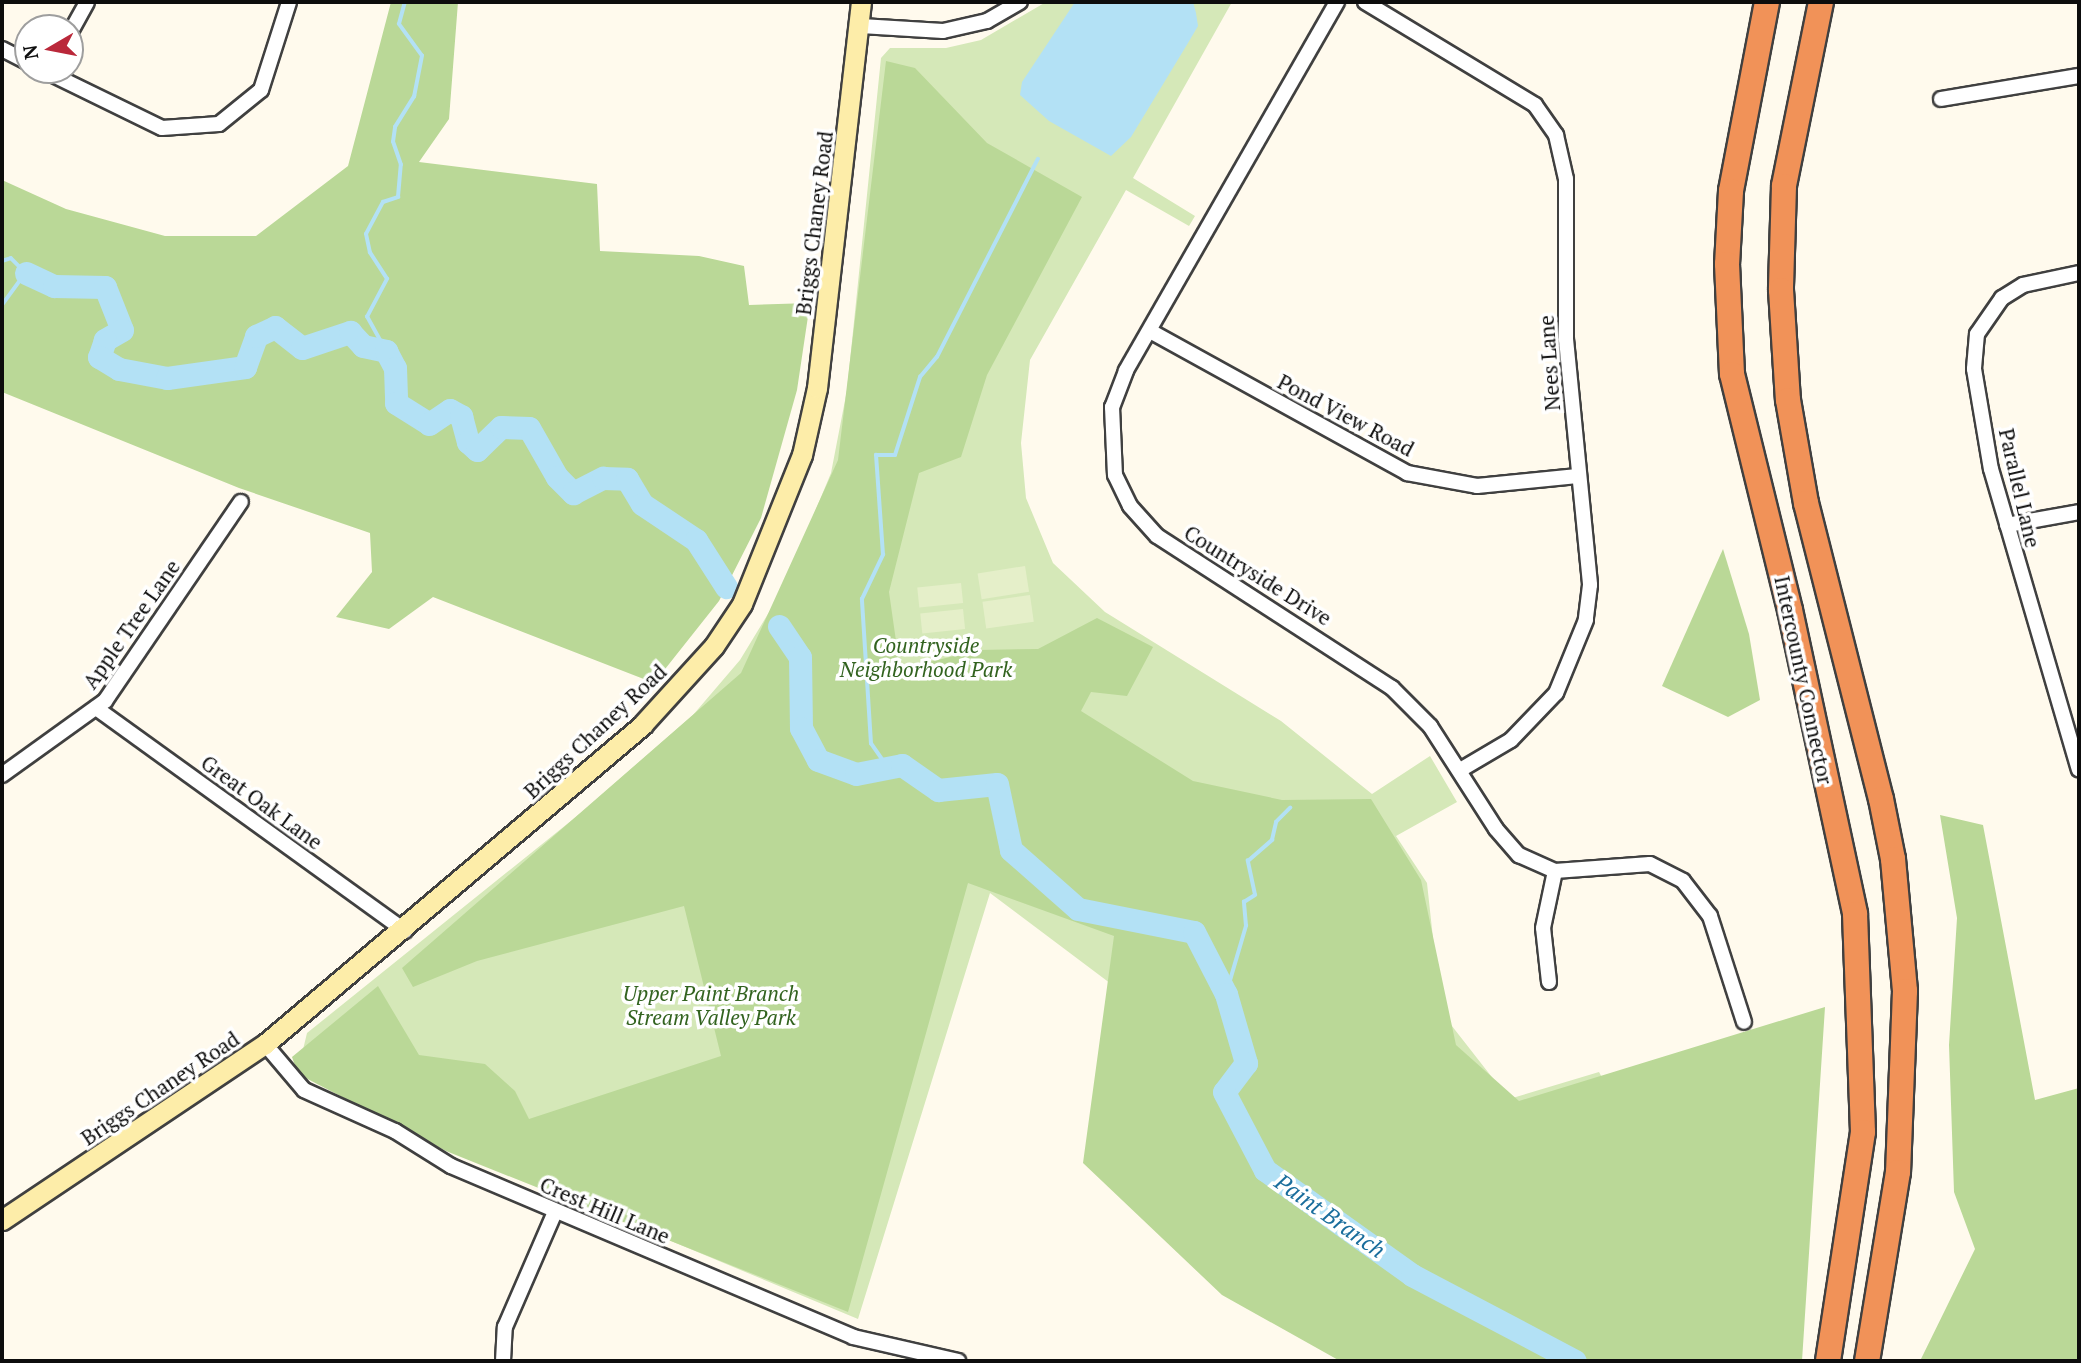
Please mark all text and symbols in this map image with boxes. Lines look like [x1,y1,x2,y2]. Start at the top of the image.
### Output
north arrow [14,14,84,84]
text: N [16,43,43,62]
street label: Briggs Chaney Road [790,130,838,316]
street label: Nees Lane [1533,314,1565,412]
street label: Pond View Road [1273,368,1419,462]
street label: Parallel Lane [1994,426,2046,550]
street label: Countryside Drive [1180,520,1336,630]
street label: Apple Tree Lane [77,555,185,693]
street label: Intercounty Connector [1770,573,1838,787]
park label: Countryside Neighborhood Park [840,632,1012,682]
street label: Briggs Chaney Road [519,659,671,803]
street label: Great Oak Lane [196,750,328,854]
park label: Upper Paint Branch Stream Valley Park [623,980,799,1030]
street label: Briggs Chaney Road [76,1026,244,1150]
water label: Paint Branch [1270,1168,1390,1264]
street label: Crest Hill Lane [536,1171,674,1249]

